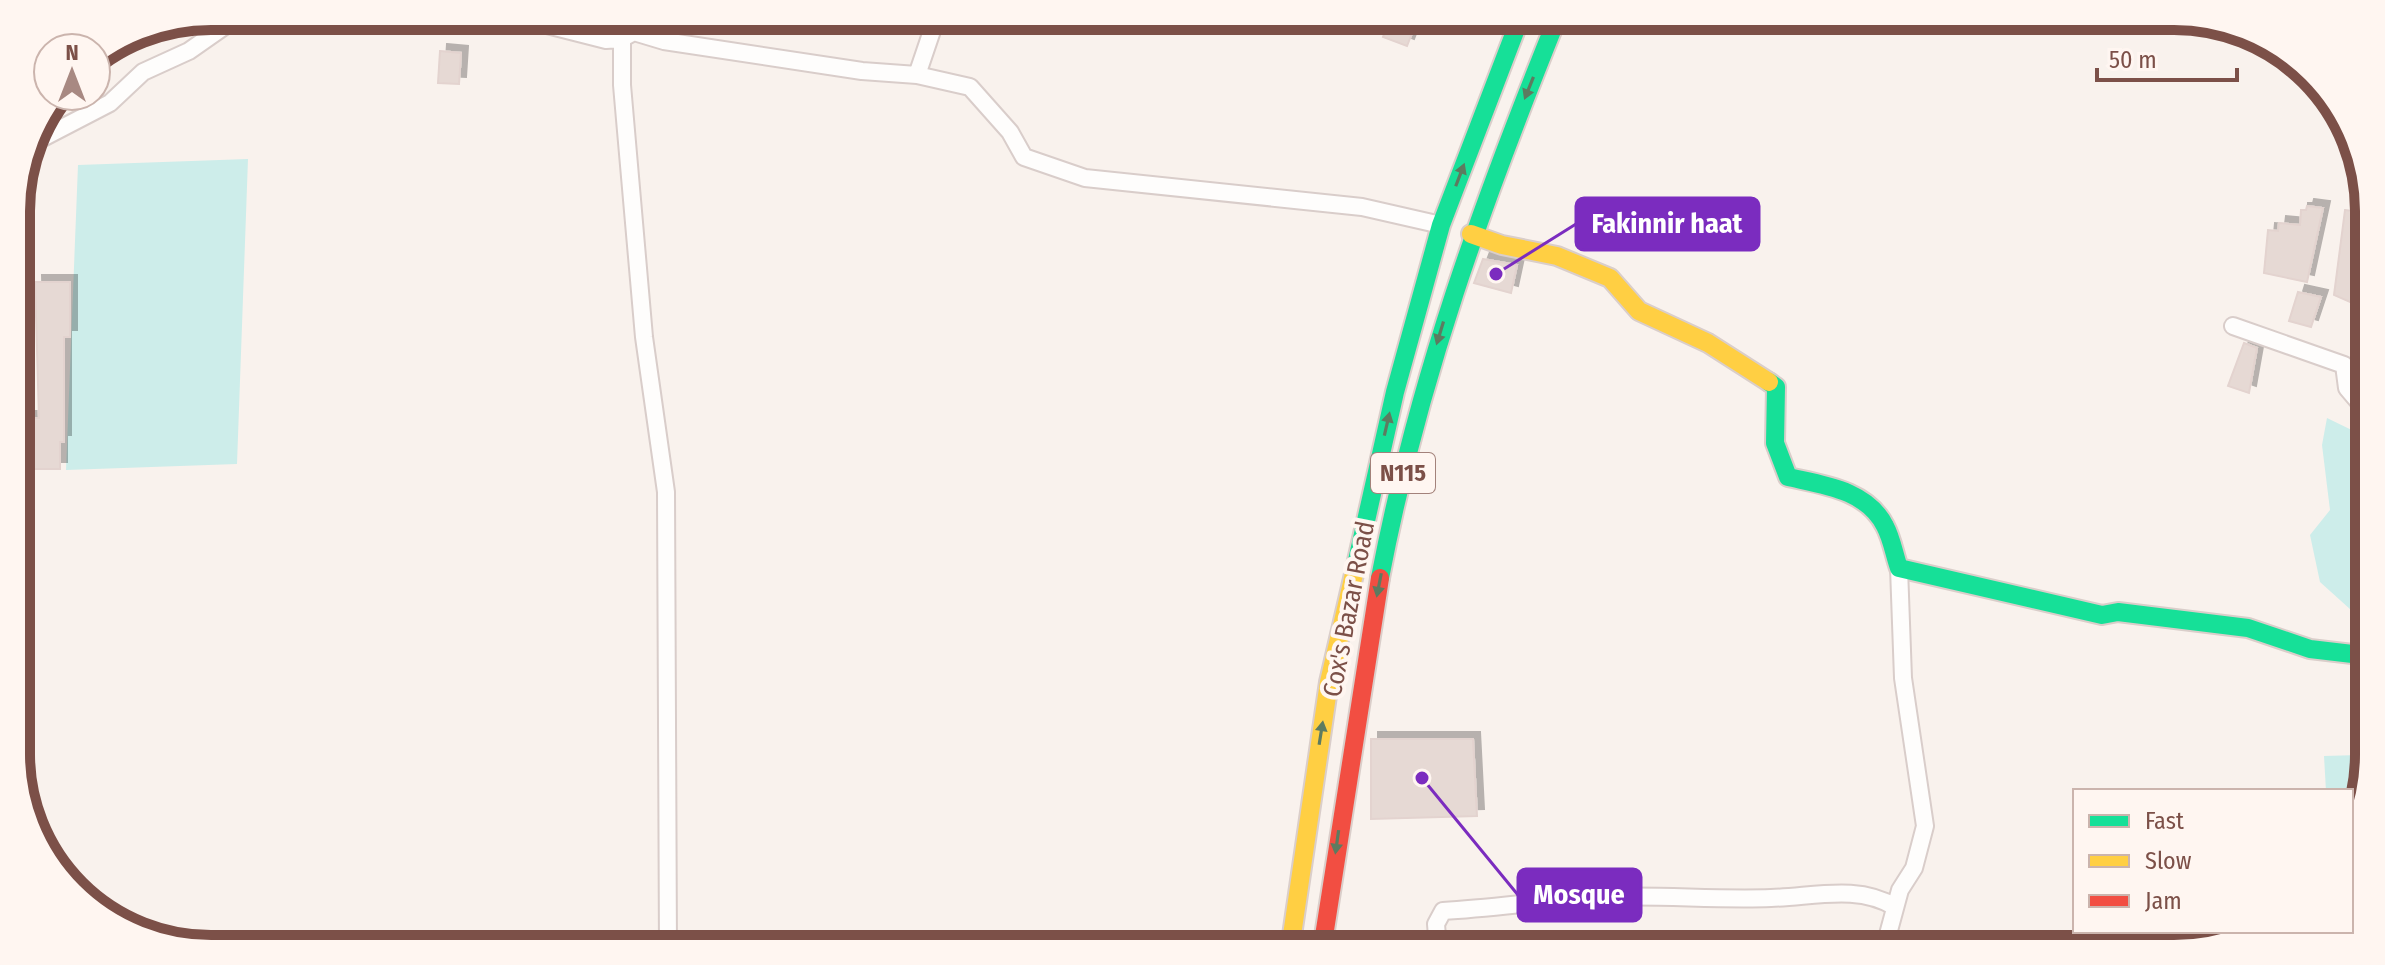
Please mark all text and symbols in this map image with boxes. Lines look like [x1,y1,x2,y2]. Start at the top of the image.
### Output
north arrow [32,32,112,112]
scale bar [2097,32,2237,82]
text: N [65,39,79,66]
text: 50 m [2109,46,2157,74]
one-way arrow [1522,76,1535,100]
one-way arrow [1454,163,1467,187]
callout: Fakinnir haat [1576,198,1759,250]
text: Fakinnir haat [1592,207,1744,240]
one-way arrow [1434,321,1446,345]
one-way arrow [1381,412,1394,437]
road number: N115 [1371,453,1435,493]
street label: Cox's Bazar Road [1317,518,1381,700]
one-way arrow [1372,573,1384,598]
one-way arrow [1315,720,1327,745]
legend [2073,789,2353,933]
text: Fast [2145,807,2184,835]
one-way arrow [1330,829,1343,854]
text: Slow [2145,847,2192,875]
callout: Mosque [1518,869,1641,921]
text: Mosque [1533,878,1625,911]
text: Jam [2145,887,2182,915]

